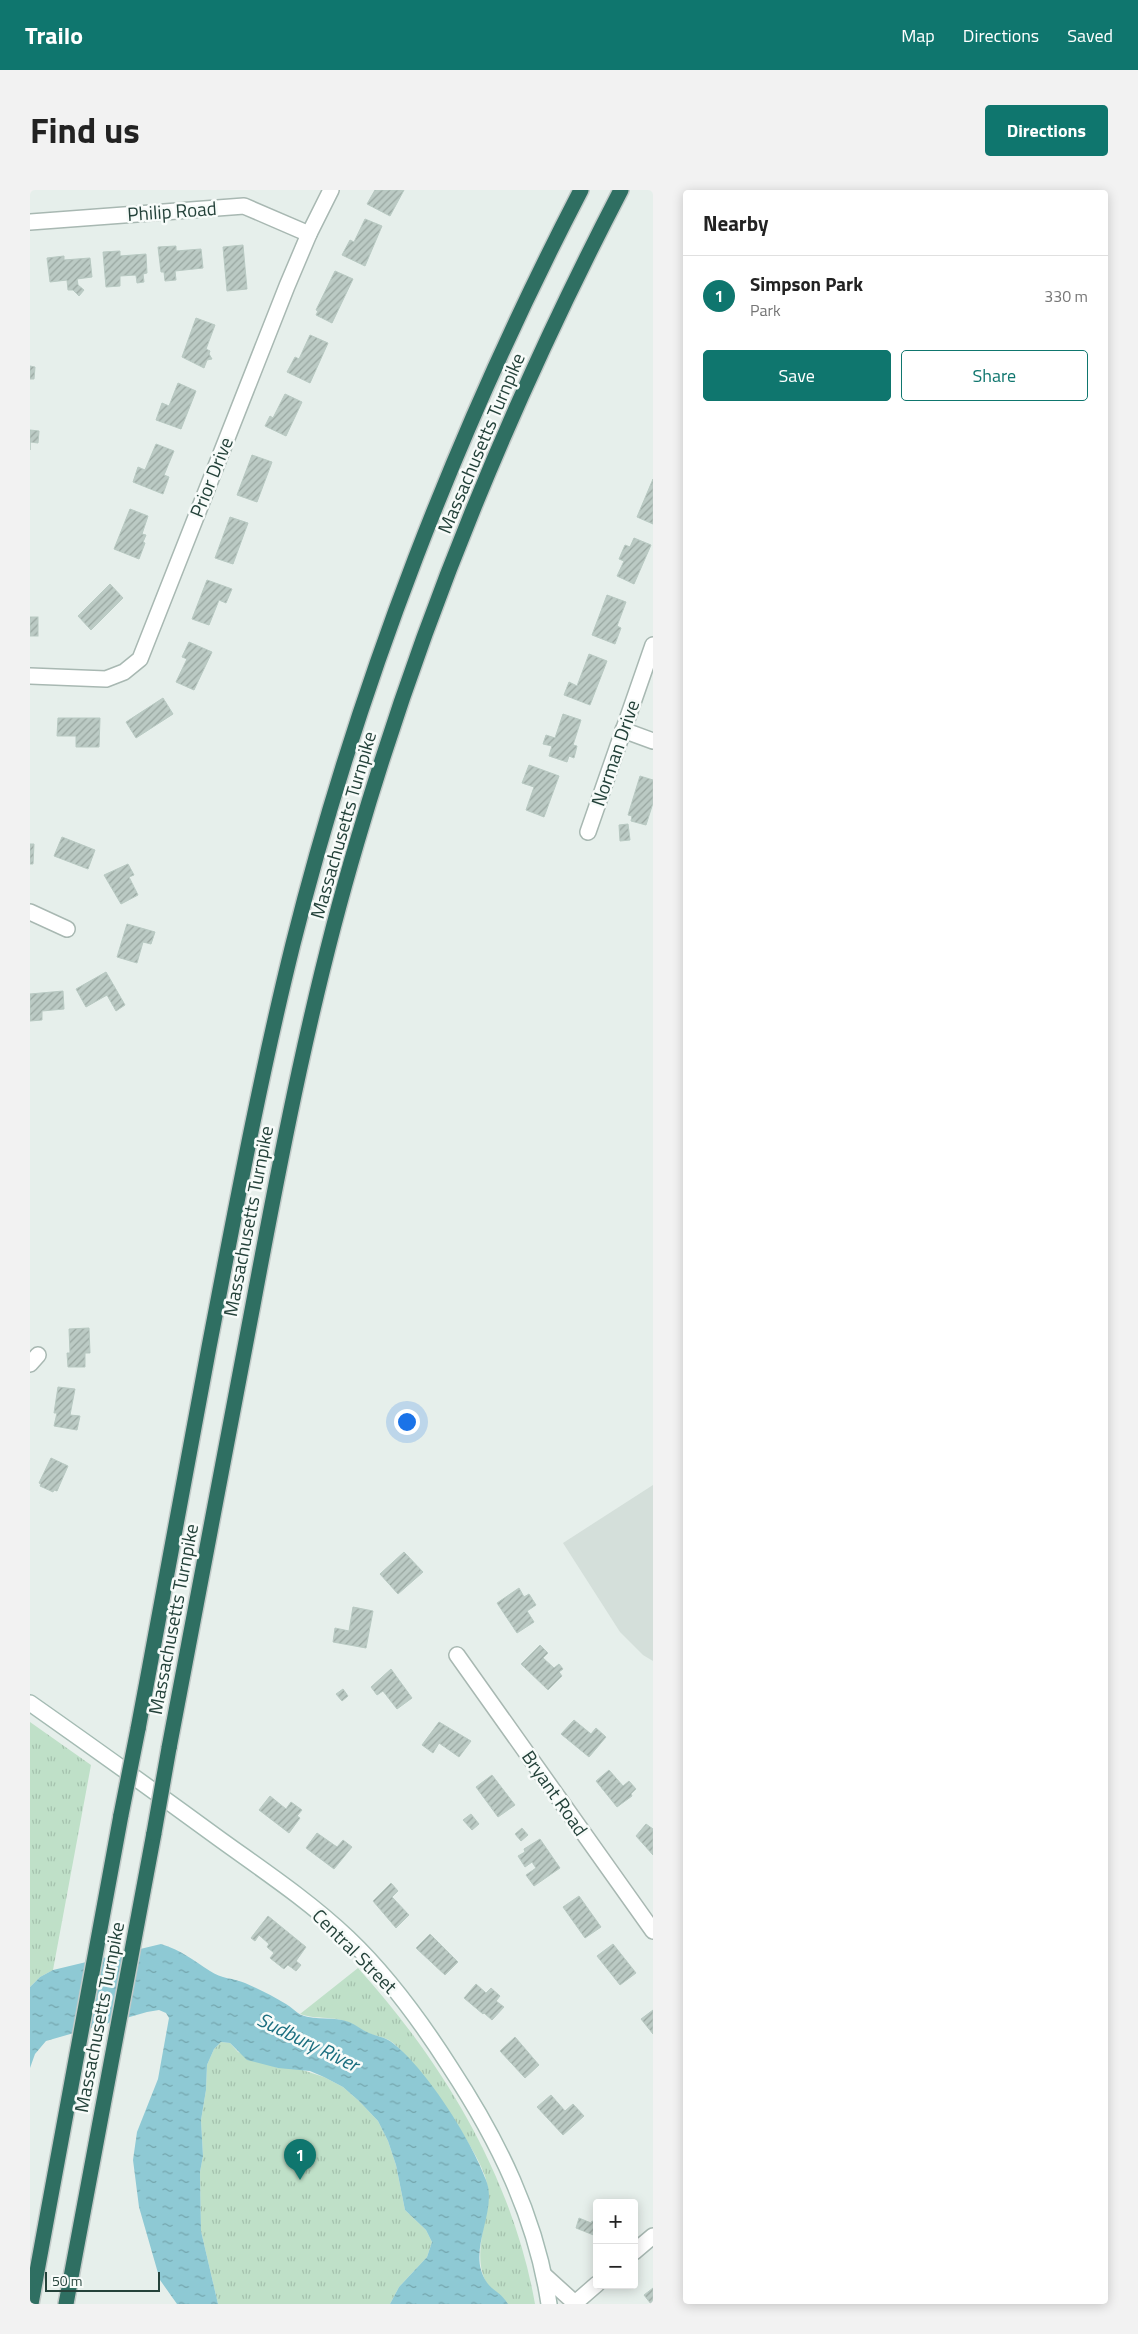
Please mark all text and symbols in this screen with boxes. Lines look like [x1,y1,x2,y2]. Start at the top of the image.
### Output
text: Trailo [25,17,83,53]
text: Map [901,22,935,49]
text: Directions [963,22,1039,49]
text: Saved [1067,22,1113,49]
text: Find us [30,103,140,157]
button: Directions [985,105,1108,156]
street label: Philip Road [126,193,218,228]
text: Nearby [703,207,768,239]
text: Simpson Park [750,269,863,298]
text: 1 [715,284,723,308]
text: 330 m [1044,284,1088,308]
text: Park [750,298,781,322]
street label: Massachusetts Turnpike [429,348,532,538]
button: Save [703,350,891,401]
button: Share [901,350,1088,401]
street label: Prior Drive [181,432,240,521]
street label: Norman Drive [583,696,646,810]
street label: Massachusetts Turnpike [302,728,383,922]
street label: Massachusetts Turnpike [215,1123,280,1319]
your location [394,1409,420,1435]
street label: Massachusetts Turnpike [140,1521,205,1717]
street label: Bryant Road [515,1744,596,1842]
street label: Central Street [306,1901,405,2000]
street label: Massachusetts Turnpike [66,1919,131,2115]
water label: Sudbury River [252,2004,367,2081]
pin: 1 [284,2139,316,2180]
map controls [593,2199,638,2289]
button: + [593,2199,638,2244]
button: − [593,2244,638,2289]
scale bar [45,2269,160,2292]
text: 50 m [52,2270,82,2291]

